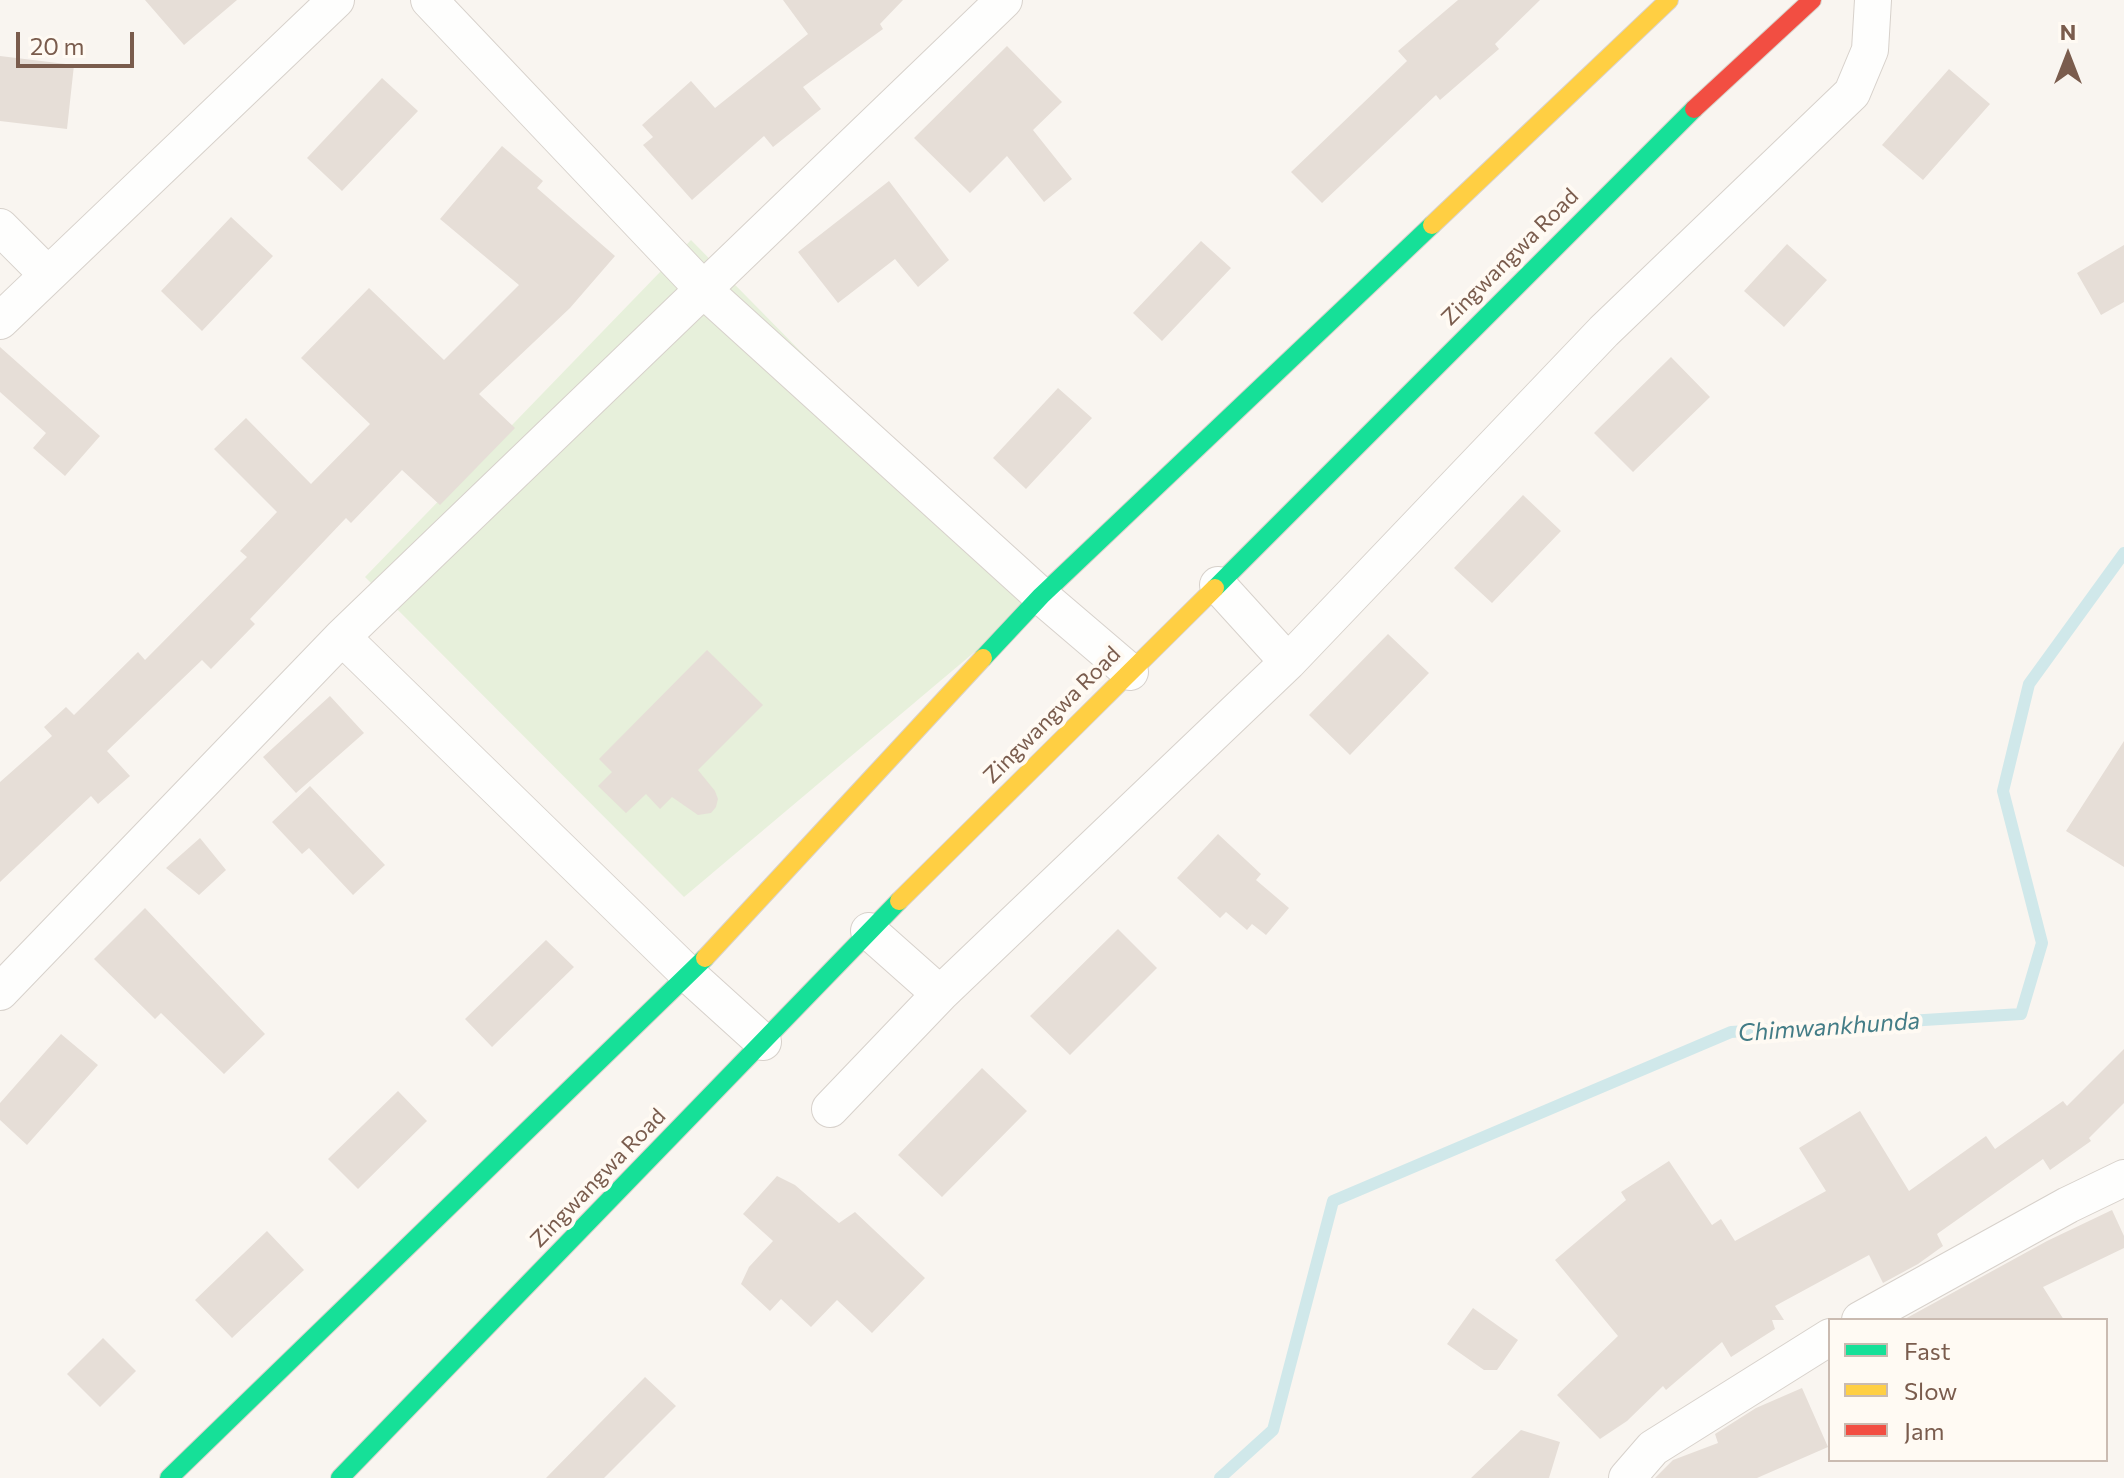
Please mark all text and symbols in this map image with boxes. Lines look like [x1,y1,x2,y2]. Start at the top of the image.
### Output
scale bar [20,16,138,66]
north arrow [2028,16,2108,96]
text: N [2060,18,2076,45]
text: 20 m [30,31,84,60]
street label: Zingwangwa Road [1436,183,1584,331]
street label: Zingwangwa Road [978,641,1126,789]
water label: Chimwankhunda [1737,1006,1921,1048]
street label: Zingwangwa Road [525,1103,671,1253]
legend [1828,1318,2108,1462]
text: Fast [1904,1336,1951,1365]
text: Slow [1904,1376,1957,1405]
text: Jam [1904,1416,1944,1445]

